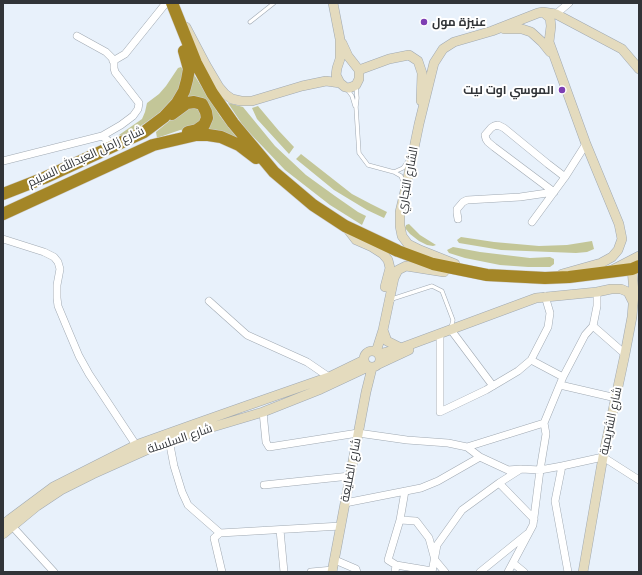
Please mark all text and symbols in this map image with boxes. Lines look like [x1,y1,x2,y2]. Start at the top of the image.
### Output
place label: عنيزة مول [432,15,486,29]
marker: عنيزة مول [419,17,429,27]
place label: الموسي اوت ليت [463,83,554,97]
marker: الموسي اوت ليت [557,85,567,95]
street label: شارع زامل العبدالله السليم [26,124,146,190]
street label: الشارع التجاري [394,145,422,215]
street label: شارع الشريمية [597,386,625,456]
street label: شارع السلسلة [146,421,214,457]
street label: شارع الضليعة [338,437,364,503]

